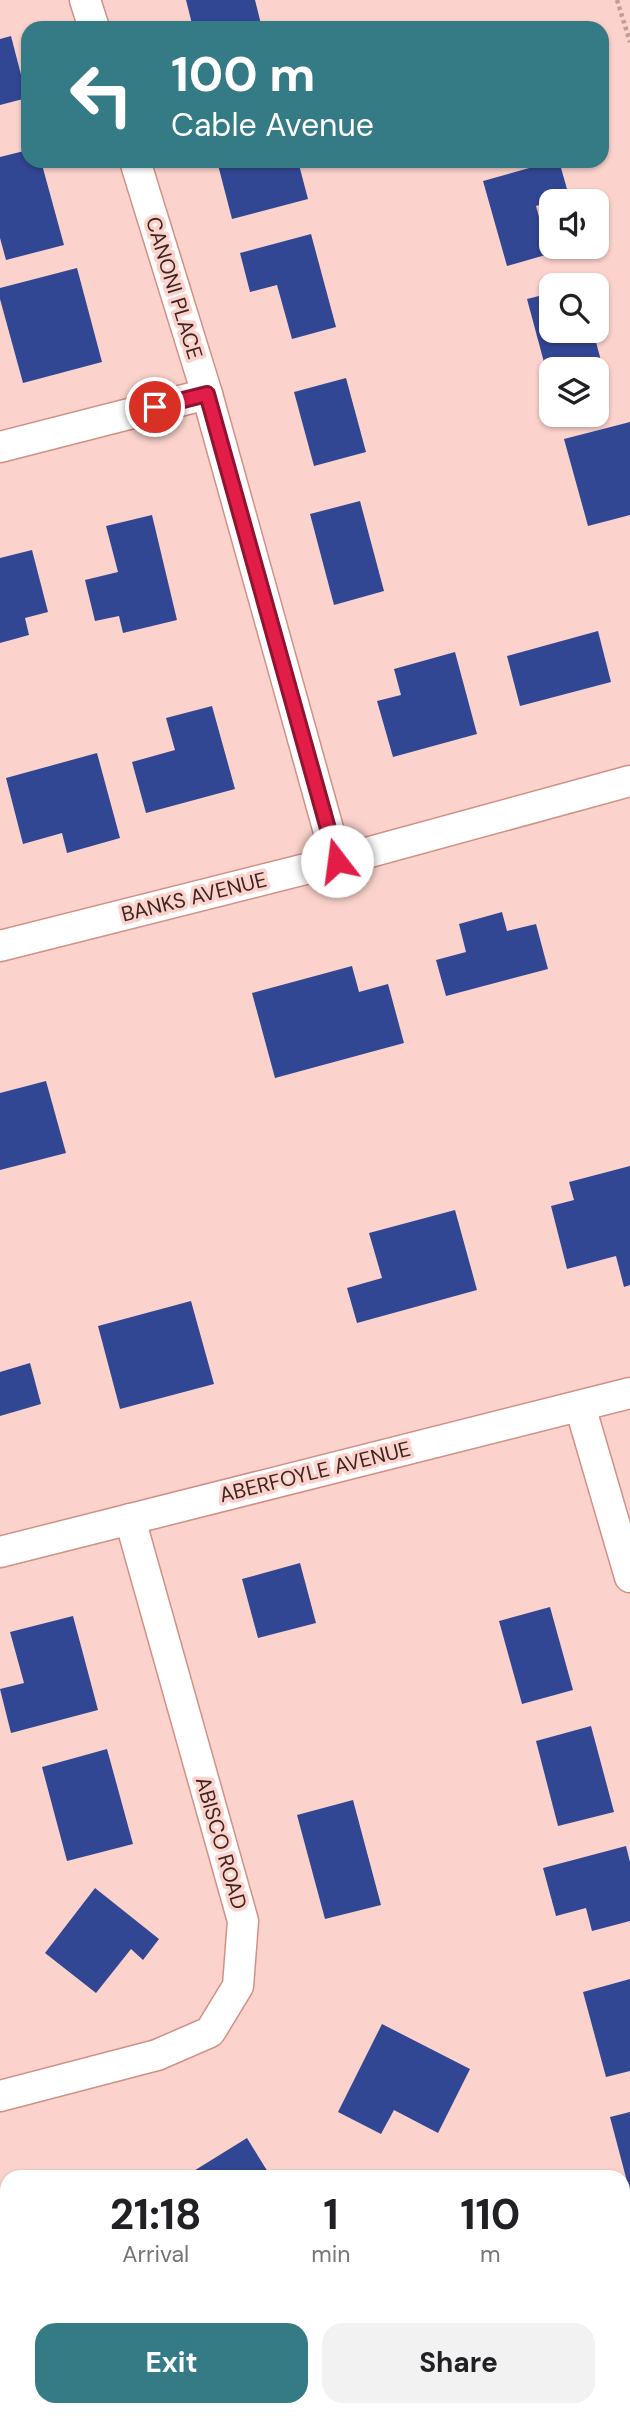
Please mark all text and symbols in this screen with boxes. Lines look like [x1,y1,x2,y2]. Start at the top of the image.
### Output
text: 100 m [171,42,315,106]
icon: left [56,49,147,140]
text: Cable Avenue [171,104,374,146]
map controls [539,189,609,427]
button: sound [539,189,609,259]
street label: CANONI PLACE [139,213,209,363]
button: search [539,273,609,343]
button: layers [539,357,609,427]
pin [125,377,185,437]
icon: arrive [136,388,174,426]
position arrow [300,824,374,898]
street label: BANKS AVENUE [118,865,270,929]
street label: ABERFOYLE AVENUE [216,1435,414,1509]
street label: ABISCO ROAD [189,1773,253,1913]
text: 21:18 [110,2187,202,2242]
text: 1 [323,2187,339,2242]
text: 110 [460,2187,520,2242]
text: Arrival [122,2239,189,2269]
text: min [311,2239,351,2269]
text: m [480,2239,501,2269]
button: Exit [35,2323,308,2403]
button: Share [322,2323,595,2403]

